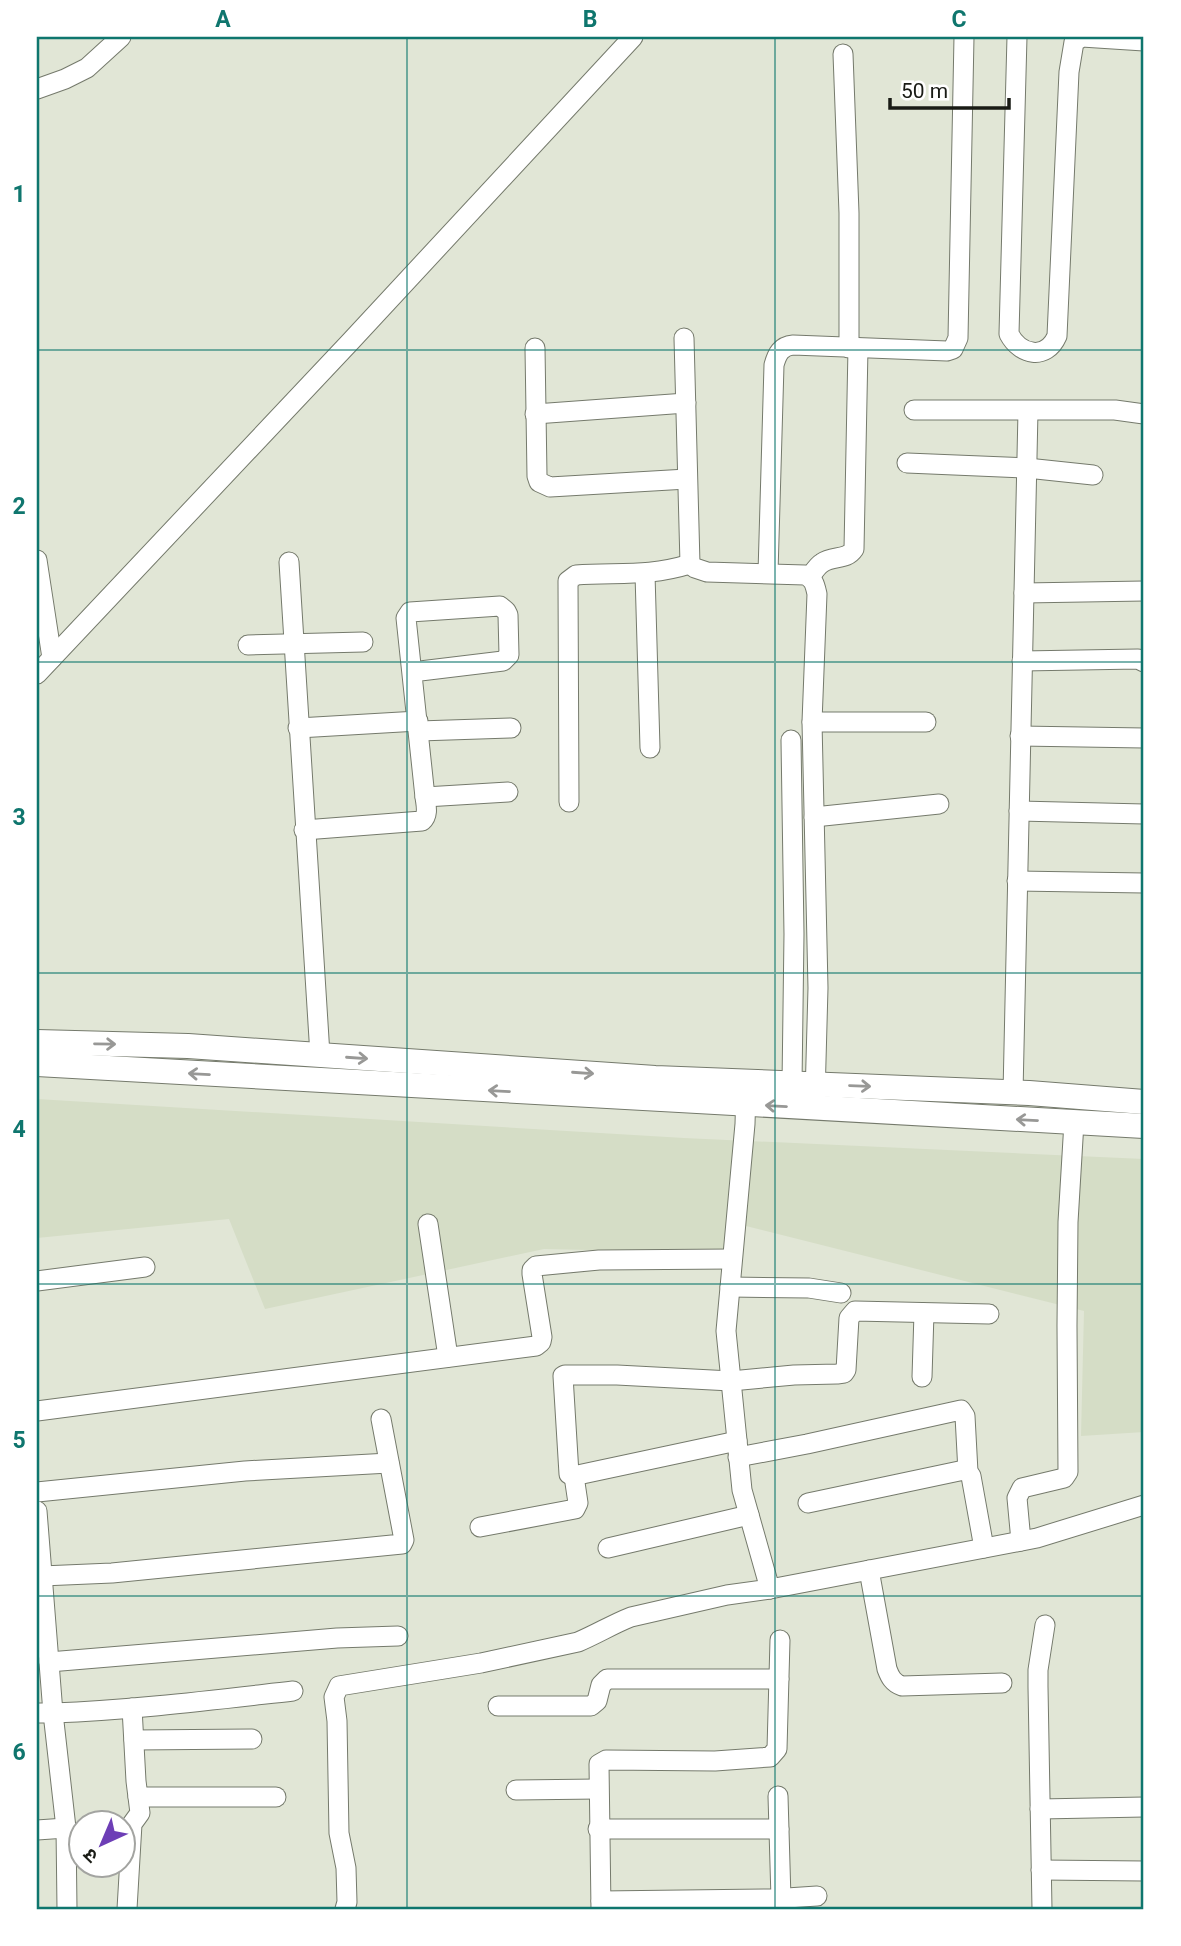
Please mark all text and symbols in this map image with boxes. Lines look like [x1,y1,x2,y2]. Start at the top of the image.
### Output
text: A [215,6,231,33]
text: B [583,6,597,33]
text: C [951,6,967,33]
scale bar [890,66,1010,110]
text: 50 m [901,79,948,103]
text: 1 [12,181,26,208]
text: 2 [12,493,26,520]
text: 3 [12,804,26,831]
one-way arrow [93,1037,116,1051]
one-way arrow [345,1051,368,1064]
one-way arrow [188,1067,211,1080]
one-way arrow [572,1067,594,1080]
one-way arrow [848,1080,871,1093]
one-way arrow [488,1084,511,1097]
one-way arrow [764,1100,787,1113]
one-way arrow [1016,1113,1039,1126]
text: 4 [12,1116,26,1143]
text: 5 [12,1427,26,1454]
text: 6 [12,1739,26,1766]
north arrow [66,1810,136,1880]
text: उ [78,1843,103,1868]

